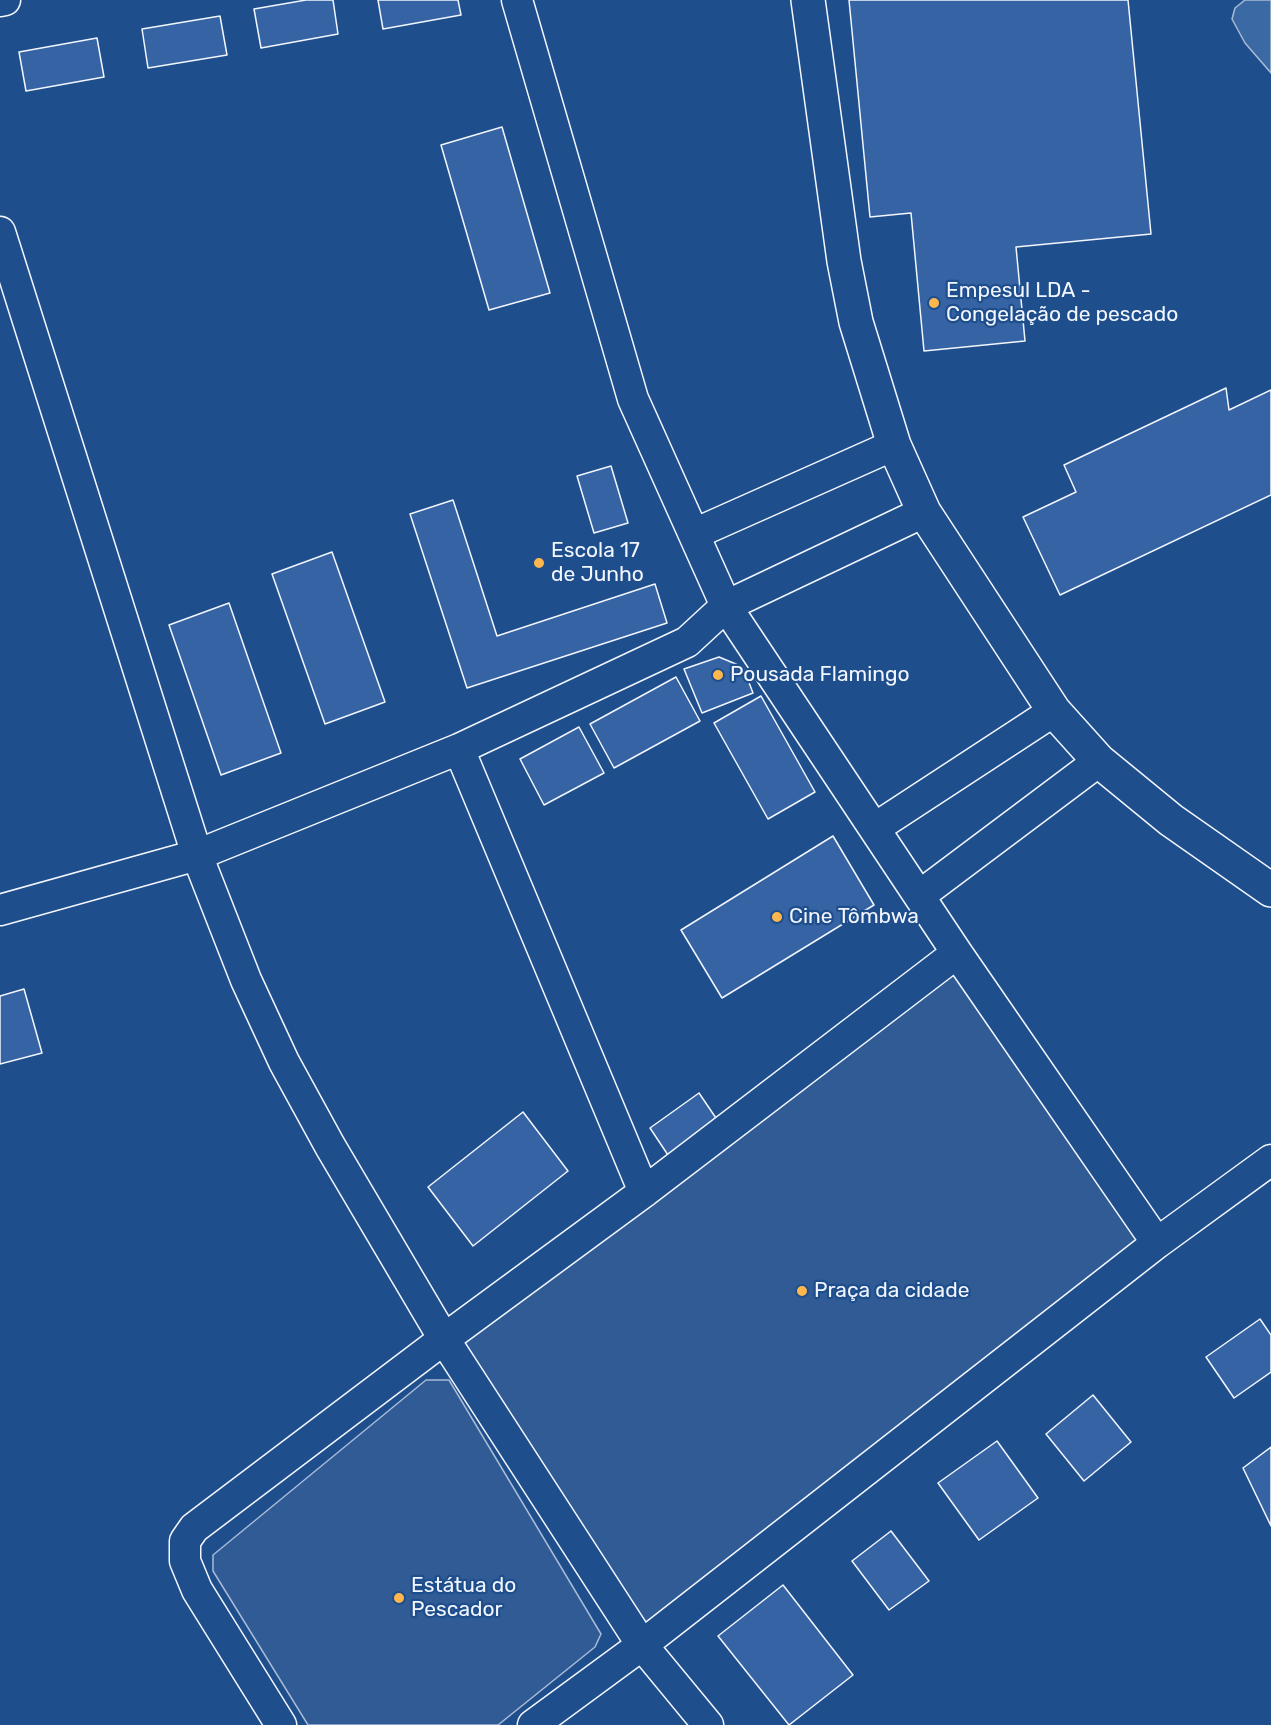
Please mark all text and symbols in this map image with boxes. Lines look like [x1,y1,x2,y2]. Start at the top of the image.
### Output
place label: Empesul LDA - Congelação de pescado [946,278,1178,328]
marker: Empesul LDA - Congelação de pescado [927,296,941,310]
place label: Escola 17 de Junho [551,538,644,588]
marker: Escola 17 de Junho [532,556,546,570]
place label: Pousada Flamingo [730,662,910,688]
marker: Pousada Flamingo [711,668,725,682]
place label: Cine Tômbwa [789,904,919,930]
marker: Cine Tômbwa [770,910,784,924]
place label: Praça da cidade [814,1278,969,1304]
marker: Praça da cidade [795,1284,809,1298]
place label: Estátua do Pescador [411,1573,516,1623]
marker: Estátua do Pescador [392,1591,406,1605]

